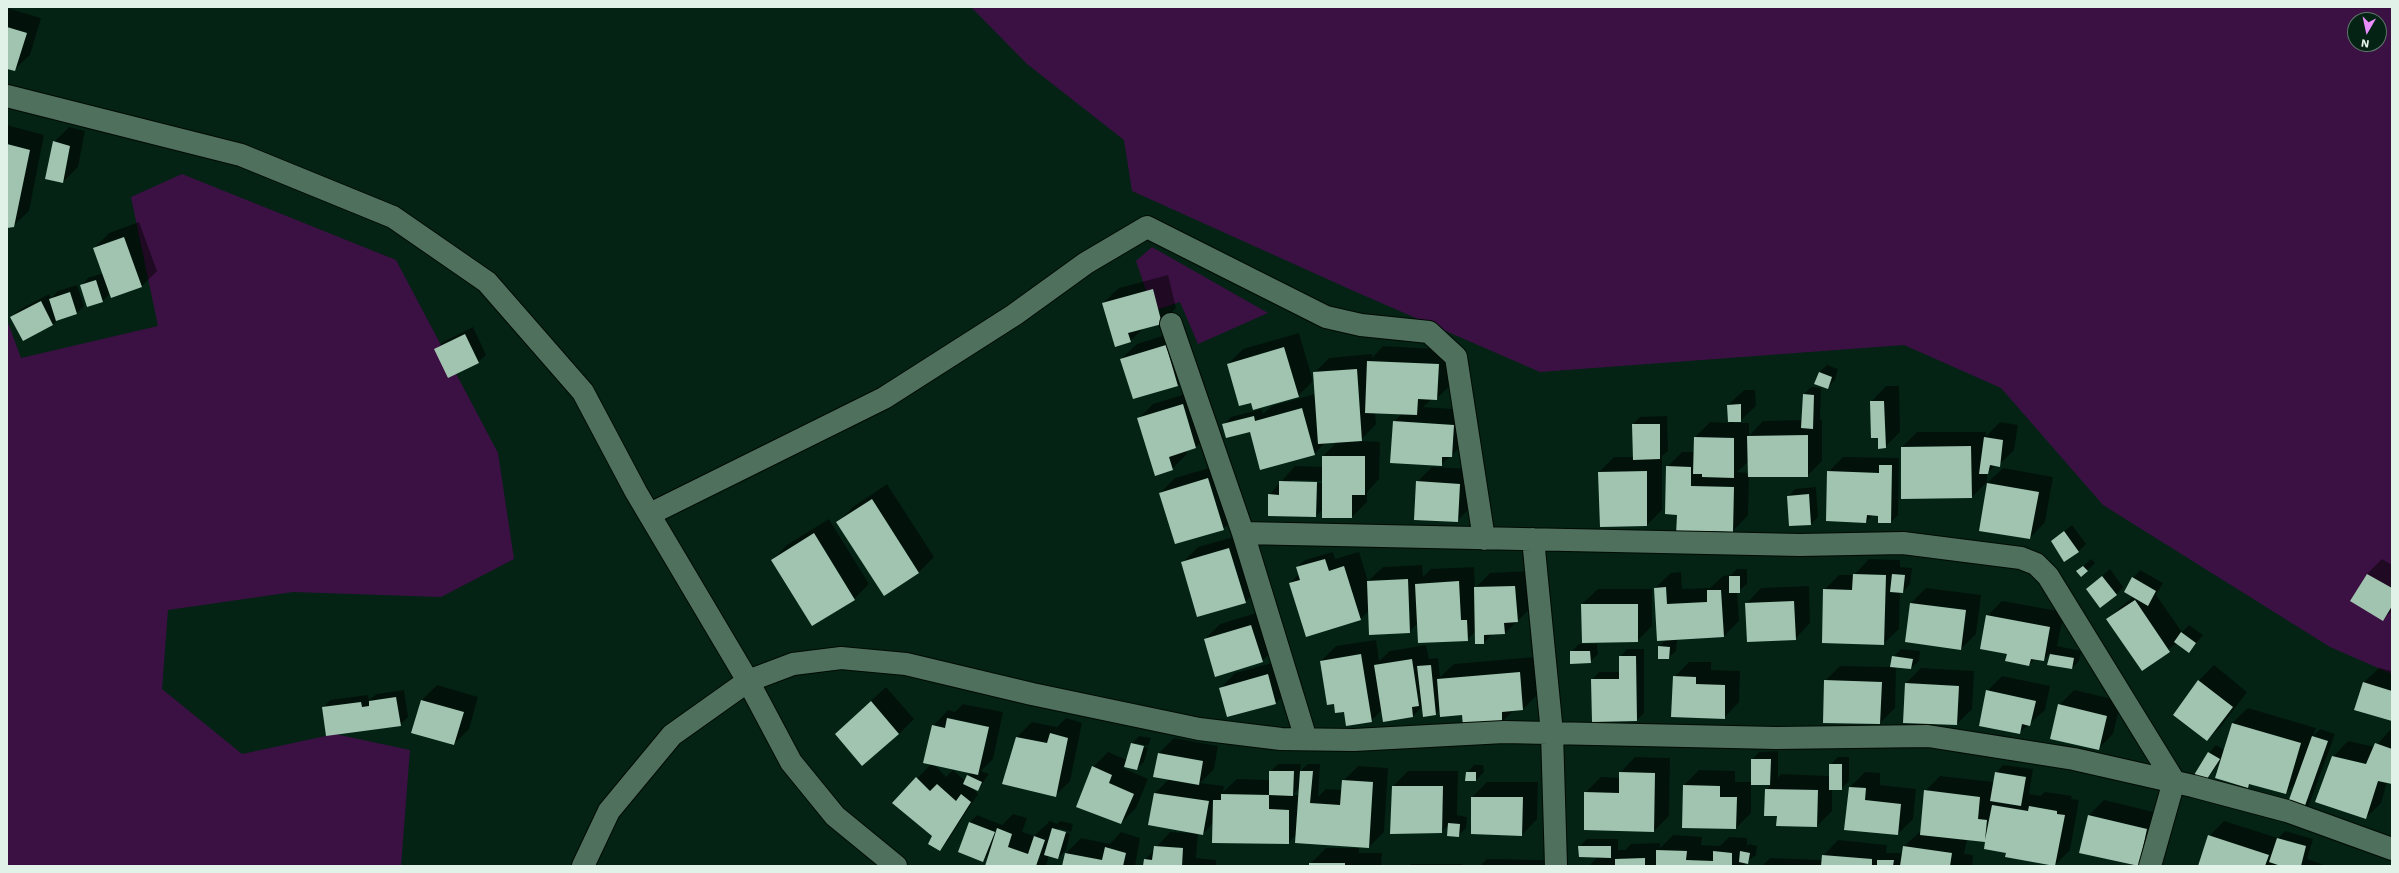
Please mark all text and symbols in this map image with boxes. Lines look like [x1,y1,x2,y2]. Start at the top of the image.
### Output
north arrow [2347,12,2387,52]
text: N [2360,36,2370,50]

